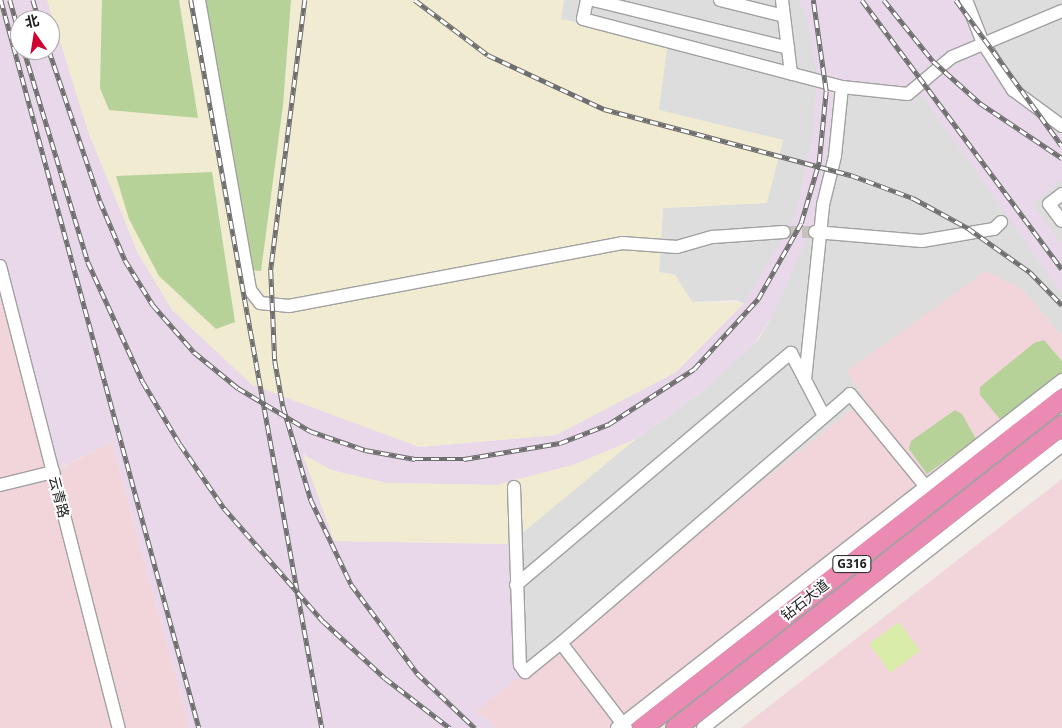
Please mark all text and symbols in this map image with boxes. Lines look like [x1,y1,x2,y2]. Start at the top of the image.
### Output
north arrow [10,10,60,60]
text: 北 [23,10,41,32]
street label: 云青路 [46,475,72,519]
road number: G316 [832,554,872,574]
street label: 钻石大道 [778,576,832,624]

